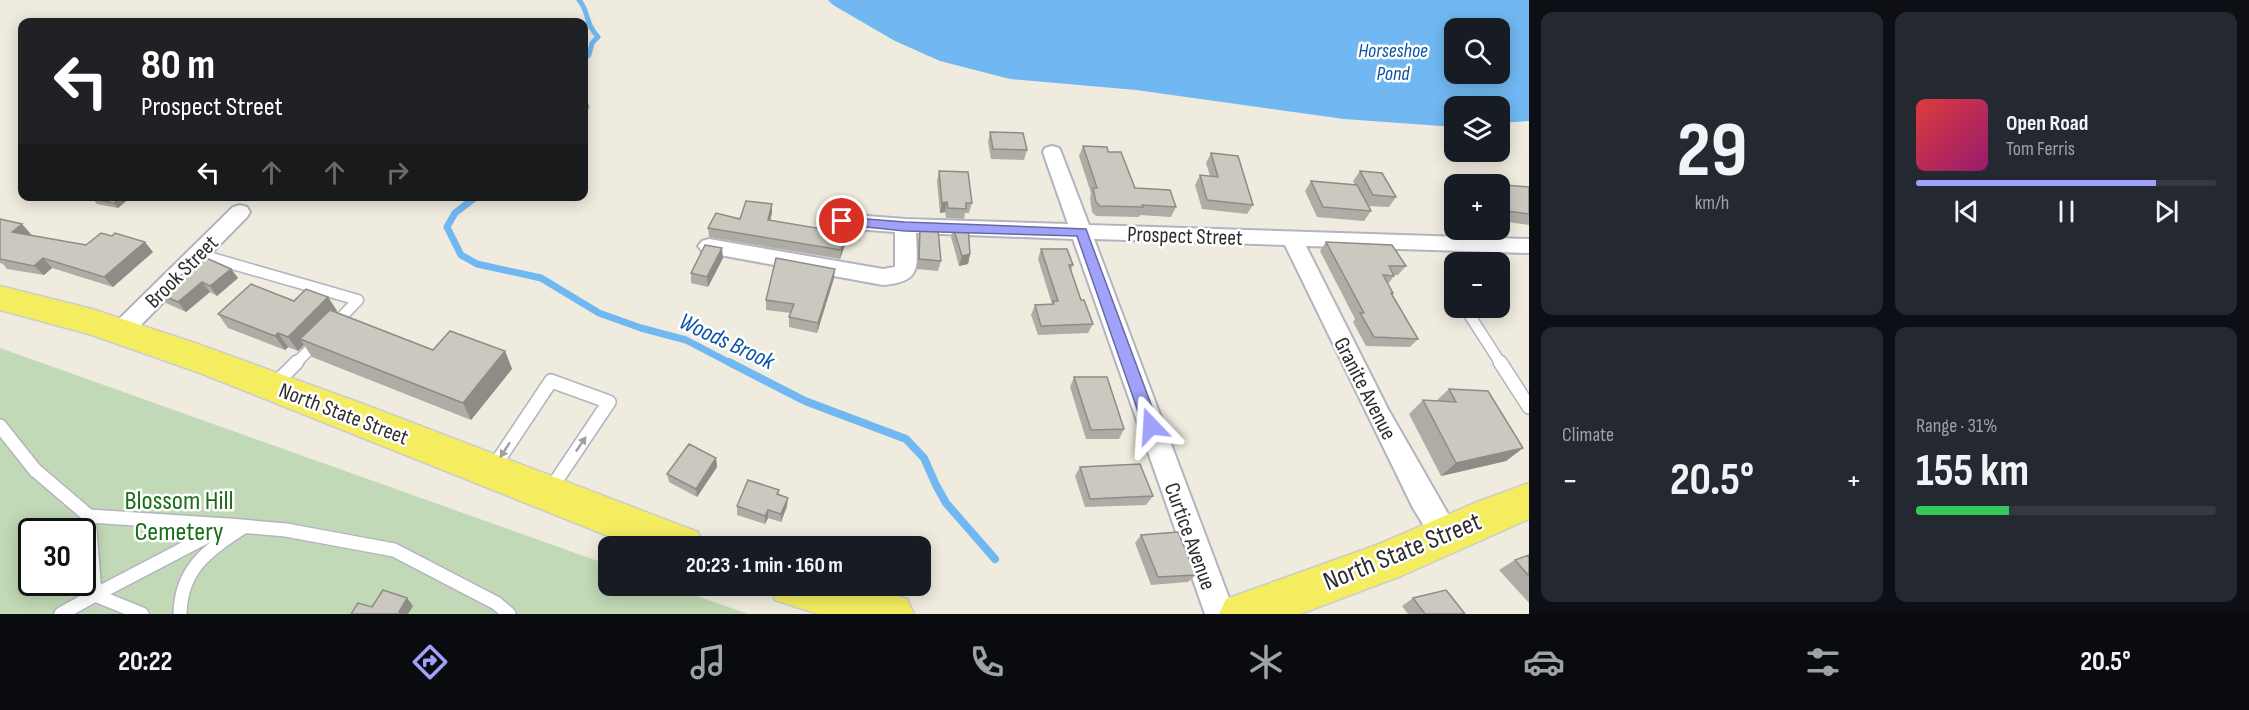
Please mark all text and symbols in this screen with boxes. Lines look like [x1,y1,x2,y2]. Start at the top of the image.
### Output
map controls [1444,18,1510,318]
button: search [1444,18,1510,84]
water label: Horseshoe Pond [1358,39,1428,86]
text: 80 m [141,40,215,91]
icon: left [42,42,120,120]
text: Prospect Street [141,91,283,123]
button: layers [1444,96,1510,162]
text: 29 [1676,105,1748,198]
text: Open Road [2006,110,2088,137]
text: Tom Ferris [2006,137,2075,161]
icon: left [192,156,225,189]
icon: ahead [255,156,288,189]
icon: ahead [318,156,351,189]
icon: right [381,156,414,189]
button: + [1444,174,1510,240]
text: km/h [1695,191,1729,215]
pin [816,195,867,246]
icon: previous [1950,195,1983,228]
icon: pause [2050,195,2083,228]
icon: next [2150,195,2183,228]
icon: arrive [825,204,858,237]
street label: Prospect Street [1127,221,1243,252]
street label: Brook Street [140,230,224,314]
button: − [1444,252,1510,318]
water label: Woods Brook [675,307,780,377]
street label: Granite Avenue [1327,333,1402,445]
street label: North State Street [275,377,412,452]
position arrow [1119,394,1183,458]
text: Range · 31% [1916,414,1997,438]
text: Climate [1562,423,1614,447]
one-way arrow [575,436,586,452]
one-way arrow [500,442,511,458]
text: 155 km [1916,444,2029,499]
text: 20.5° [1670,453,1754,508]
text: − [1562,461,1578,501]
text: + [1846,461,1862,501]
street label: Curtice Avenue [1158,479,1221,594]
park label: Blossom Hill Cemetery [125,485,233,548]
street label: North State Street [1319,506,1486,598]
speed limit sign: 30 [18,518,96,596]
text: 20:23 · 1 min · 160 m [686,552,843,579]
icon: directions [409,641,451,683]
icon: music [687,641,729,683]
icon: phone [966,641,1008,683]
icon: climate [1245,641,1287,683]
icon: car [1523,641,1565,683]
icon: filters [1802,641,1844,683]
text: 20:22 [118,646,172,678]
text: 20.5° [2080,646,2131,678]

